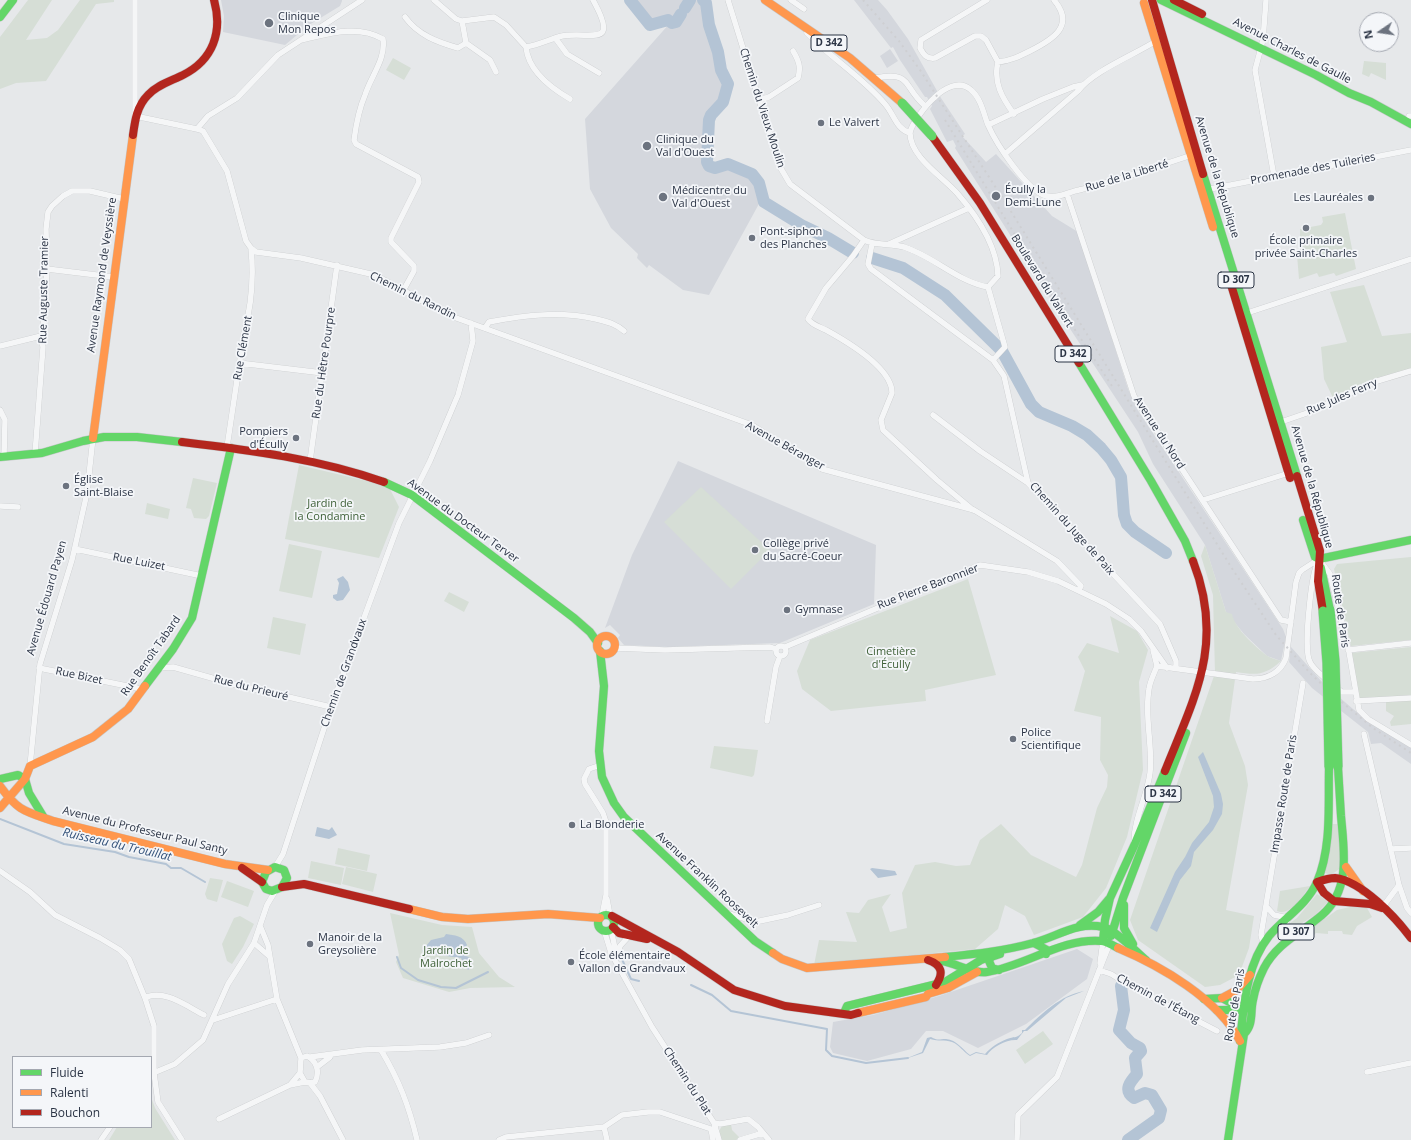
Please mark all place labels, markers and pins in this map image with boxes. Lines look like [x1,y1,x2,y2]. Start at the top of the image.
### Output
place label: Clinique Mon Repos [278,10,336,36]
marker: Clinique Mon Repos [263,17,275,29]
place label: Le Valvert [829,116,879,130]
marker: Le Valvert [816,118,826,128]
place label: Clinique du Val d'Ouest [656,133,714,159]
marker: Clinique du Val d'Ouest [641,140,653,152]
place label: Écully la Demi-Lune [1005,183,1061,209]
place label: Médicentre du Val d'Ouest [672,184,747,210]
marker: Écully la Demi-Lune [990,190,1002,202]
marker: Médicentre du Val d'Ouest [657,191,669,203]
place label: Les Lauréales [1293,191,1363,205]
marker: Les Lauréales [1366,193,1376,203]
marker: École primaire privée Saint-Charles [1301,223,1311,233]
place label: Pont-siphon des Planches [760,225,827,251]
marker: Pont-siphon des Planches [747,233,757,243]
place label: École primaire privée Saint-Charles [1255,234,1357,260]
place label: Pompiers d'Écully [239,425,288,451]
marker: Pompiers d'Écully [291,433,301,443]
place label: Église Saint-Blaise [74,473,133,499]
marker: Église Saint-Blaise [61,481,71,491]
place label: Collège privé du Sacré-Coeur [763,537,842,563]
marker: Collège privé du Sacré-Coeur [750,545,760,555]
place label: Gymnase [795,603,843,617]
marker: Gymnase [782,605,792,615]
place label: Police Scientifique [1021,726,1081,752]
marker: Police Scientifique [1008,734,1018,744]
place label: La Blonderie [580,818,644,832]
marker: La Blonderie [567,820,577,830]
place label: Manoir de la Greysolière [318,931,382,957]
marker: Manoir de la Greysolière [305,939,315,949]
place label: École élémentaire Vallon de Grandvaux [579,949,685,975]
marker: École élémentaire Vallon de Grandvaux [566,957,576,967]

